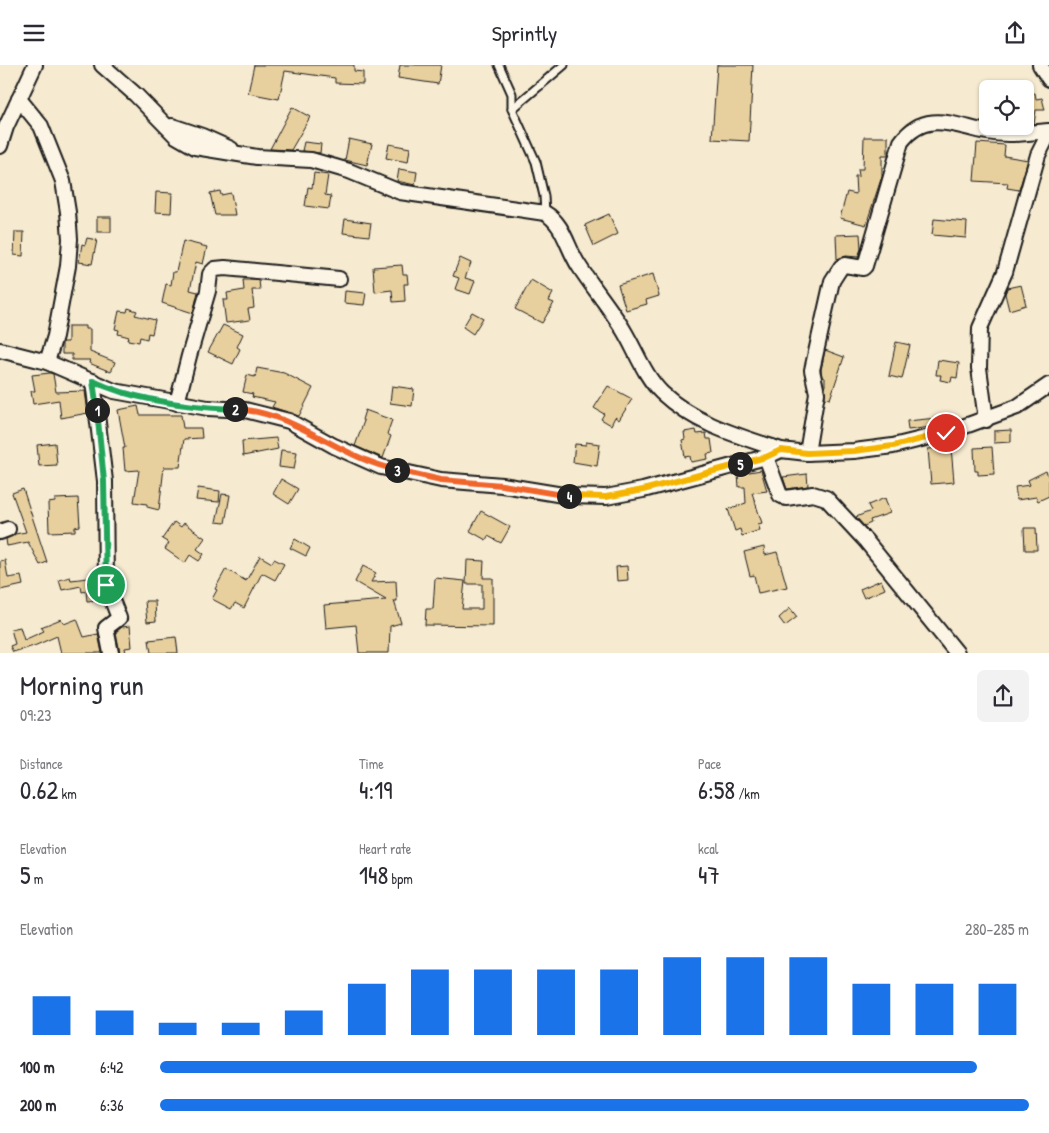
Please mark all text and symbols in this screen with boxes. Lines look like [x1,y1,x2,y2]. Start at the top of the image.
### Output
text: Sprintly [492,18,557,48]
icon: menu [20,19,48,47]
icon: share [1001,19,1029,47]
map controls [979,80,1034,135]
button: locate [979,80,1034,135]
pin: 1 [84,397,110,423]
pin: 2 [222,397,248,421]
text: 2 [232,400,239,419]
text: 1 [95,401,100,420]
pin [925,412,967,454]
icon: check [932,419,960,447]
pin: 5 [728,451,752,477]
text: 5 [738,455,743,474]
pin: 3 [384,457,410,483]
text: 3 [394,461,401,480]
pin: 4 [556,483,582,509]
text: 4 [567,487,572,506]
pin [85,564,127,606]
icon: arrive [92,571,120,599]
text: Morning run [20,666,144,704]
button: share [977,670,1029,722]
text: 09:23 [20,704,51,726]
text: Distance [20,754,63,773]
text: Time [359,754,384,773]
text: Pace [698,754,721,773]
text: 0.62 [20,773,58,807]
text: 4:19 [359,773,392,807]
text: 6:58 [698,773,735,807]
text: km [58,784,77,803]
text: /km [735,784,760,803]
text: Elevation [20,839,67,858]
text: Heart rate [359,839,411,858]
text: kcal [698,839,718,858]
text: 5 [20,858,31,892]
text: 148 [359,858,388,892]
text: 47 [698,858,720,892]
text: m [31,869,43,888]
text: bpm [388,869,413,888]
text: Elevation [20,918,73,940]
text: 280–285 m [965,918,1029,940]
text: 100 m [20,1056,55,1078]
text: 6:42 [100,1056,124,1078]
text: 200 m [20,1094,56,1116]
text: 6:36 [100,1094,124,1116]

